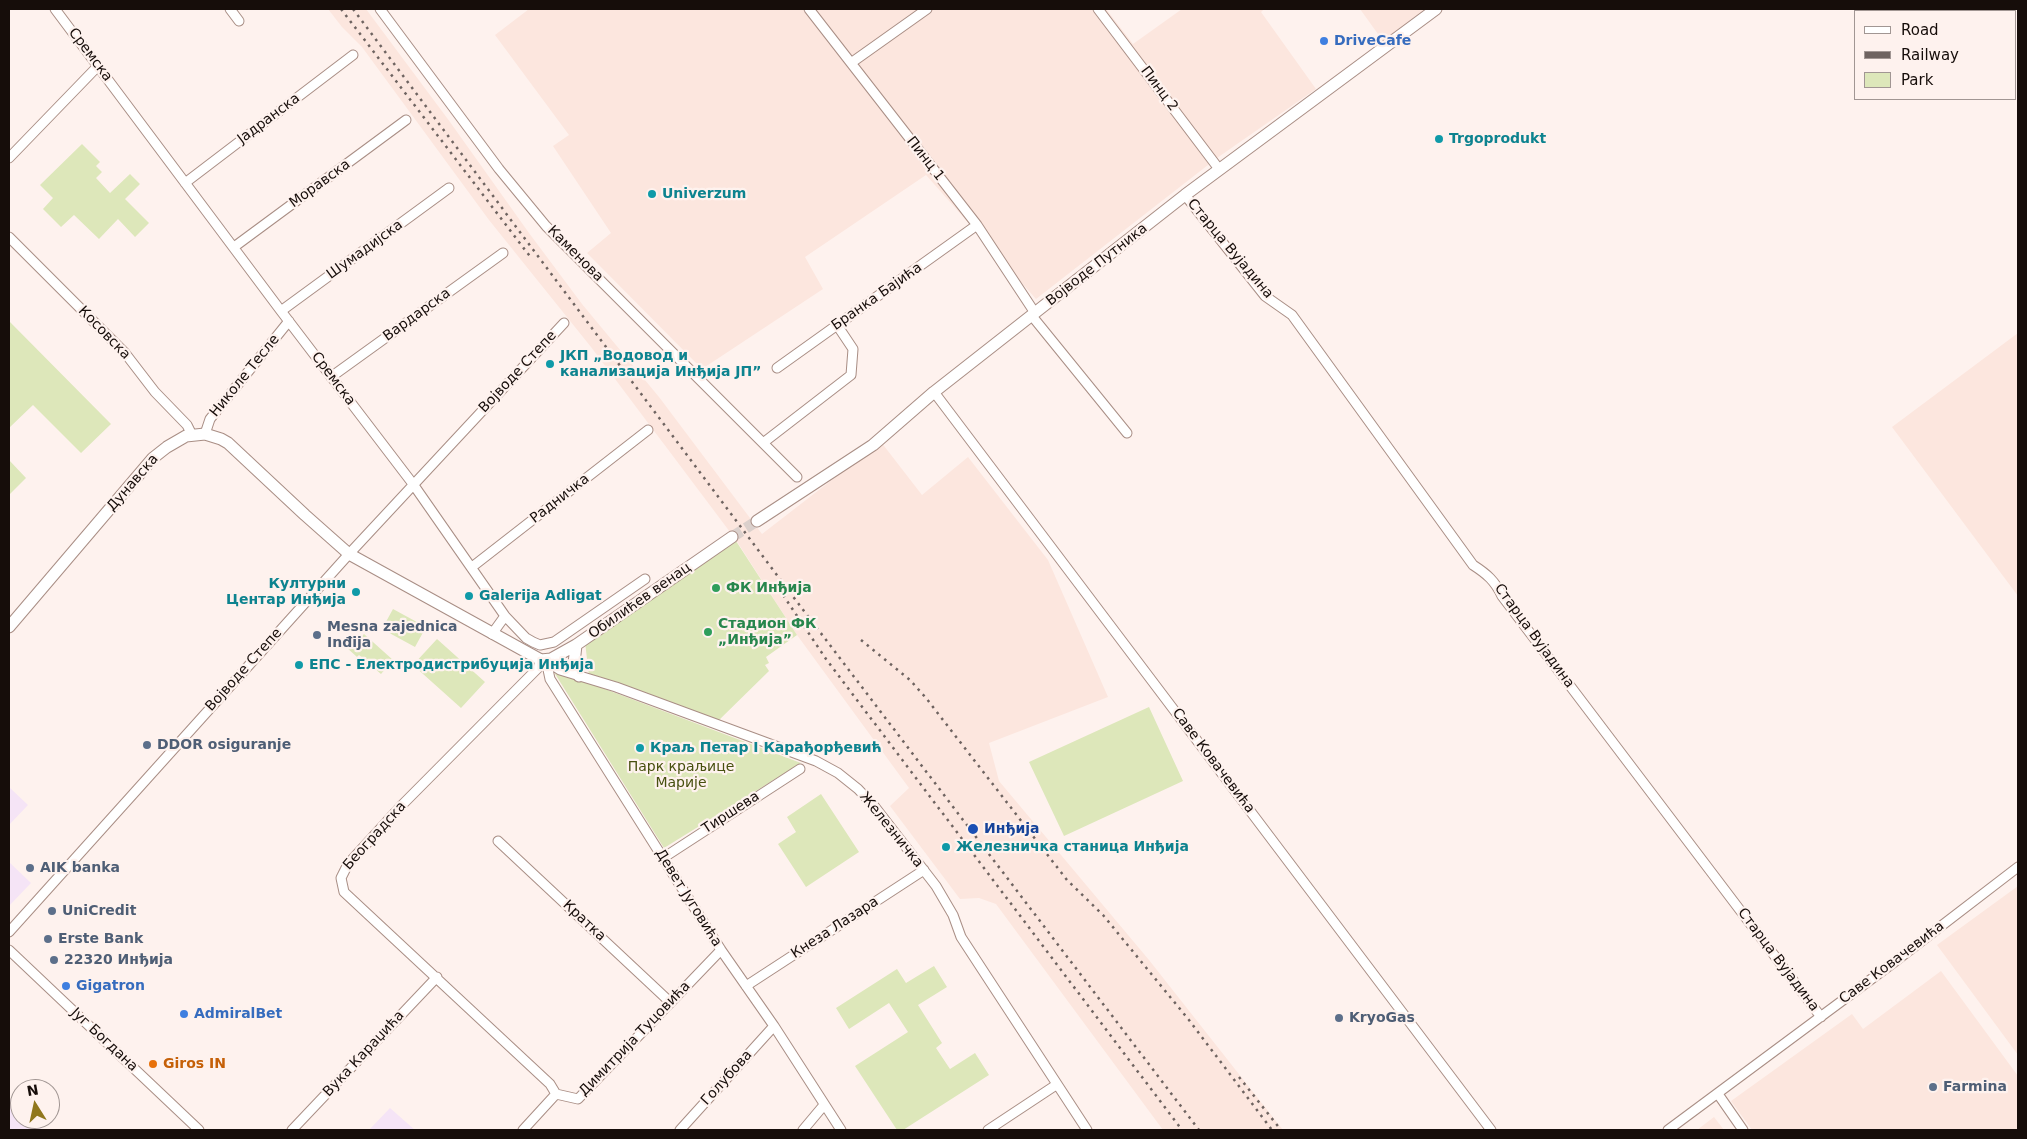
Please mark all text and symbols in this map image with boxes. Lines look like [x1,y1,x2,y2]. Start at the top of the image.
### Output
legend [1854,10,2017,100]
text: Road [1901,21,1939,39]
street label: Сремска [64,25,116,85]
place label: DriveCafe [1334,33,1411,49]
marker: DriveCafe [1318,35,1330,47]
text: Railway [1901,46,1959,64]
street label: Пинц 2 [1137,63,1181,115]
text: Park [1901,71,1933,89]
street label: Јадранска [234,90,304,148]
place label: Trgoprodukt [1449,131,1546,147]
street label: Пинц 1 [902,133,948,185]
marker: Trgoprodukt [1433,133,1445,145]
street label: Моравска [286,156,354,212]
place label: Univerzum [662,186,746,202]
marker: Univerzum [646,188,658,200]
street label: Старца Вујадина [1183,196,1277,302]
street label: Шумадијска [324,217,406,283]
street label: Војводе Путника [1043,220,1151,310]
street label: Каменова [544,223,606,285]
street label: Бранка Бајића [829,260,925,334]
street label: Вардарска [380,285,454,345]
street label: Косовска [74,303,134,363]
street label: Војводе Степе [476,328,560,416]
street label: Николе Тесле [207,331,283,421]
place label: ЈКП „Водовод и канализација Инђија ЈП” [560,348,761,381]
street label: Сремска [307,349,359,409]
marker: ЈКП „Водовод и канализација Инђија ЈП” [544,358,556,370]
street label: Дунавска [104,451,162,515]
street label: Радничка [527,471,593,527]
street label: Обилићев венац [585,559,695,643]
place label: Културни Центар Инђија [226,576,346,608]
place label: ФК Инђија [726,580,812,596]
street label: Старца Вујадина [1491,581,1577,691]
marker: ФК Инђија [710,582,722,594]
marker: Културни Центар Инђија [350,586,362,598]
place label: Galerija Adligat [479,588,602,604]
marker: Galerija Adligat [463,590,475,602]
place label: Стадион ФК „Инђија” [718,616,816,648]
place label: Mesna zajednica Inđija [327,619,457,652]
street label: Војводе Степе [202,625,286,715]
marker: Стадион ФК „Инђија” [702,626,714,638]
marker: Mesna zajednica Inđija [311,629,323,641]
place label: ЕПС - Електродистрибуција Инђија [309,657,594,673]
marker: ЕПС - Електродистрибуција Инђија [293,659,305,671]
street label: Саве Ковачевића [1168,705,1258,817]
place label: DDOR osiguranje [157,737,291,753]
marker: DDOR osiguranje [141,739,153,751]
place label: Краљ Петар I Карађорђевић [650,740,882,756]
marker: Краљ Петар I Карађорђевић [634,742,646,754]
park label: Парк краљице Марије [628,759,734,792]
street label: Тиршева [699,788,763,838]
street label: Железничка [855,789,927,871]
street label: Београдска [340,798,410,874]
place label: Инђија [984,821,1039,837]
marker: Инђија [966,822,980,836]
place label: Железничка станица Инђија [956,839,1189,855]
marker: Железничка станица Инђија [940,841,952,853]
street label: Девет Југовића [651,846,725,950]
place label: AIK banka [40,860,120,876]
marker: AIK banka [24,862,36,874]
street label: Кнеза Лазара [788,894,882,962]
street label: Кратка [559,897,609,945]
place label: UniCredit [62,903,136,919]
marker: UniCredit [46,905,58,917]
street label: Старца Вујадина [1734,905,1822,1015]
street label: Саве Ковачевића [1836,918,1948,1008]
place label: Erste Bank [58,931,143,947]
marker: Erste Bank [42,933,54,945]
place label: 22320 Инђија [64,952,173,968]
marker: 22320 Инђија [48,954,60,966]
place label: Gigatron [76,978,145,994]
street label: Димитрија Туцовића [576,978,694,1100]
marker: Gigatron [60,980,72,992]
street label: Југ Богдана [67,1005,141,1075]
place label: AdmiralBet [194,1006,282,1022]
marker: AdmiralBet [178,1008,190,1020]
street label: Вука Караџића [320,1008,408,1100]
place label: KryoGas [1349,1010,1415,1026]
marker: KryoGas [1333,1012,1345,1024]
street label: Голубова [698,1047,756,1109]
place label: Giros IN [163,1056,226,1072]
marker: Giros IN [147,1058,159,1070]
north arrow [10,1079,60,1129]
place label: Farmina [1943,1079,2007,1095]
text: N [25,1081,40,1099]
marker: Farmina [1927,1081,1939,1093]

